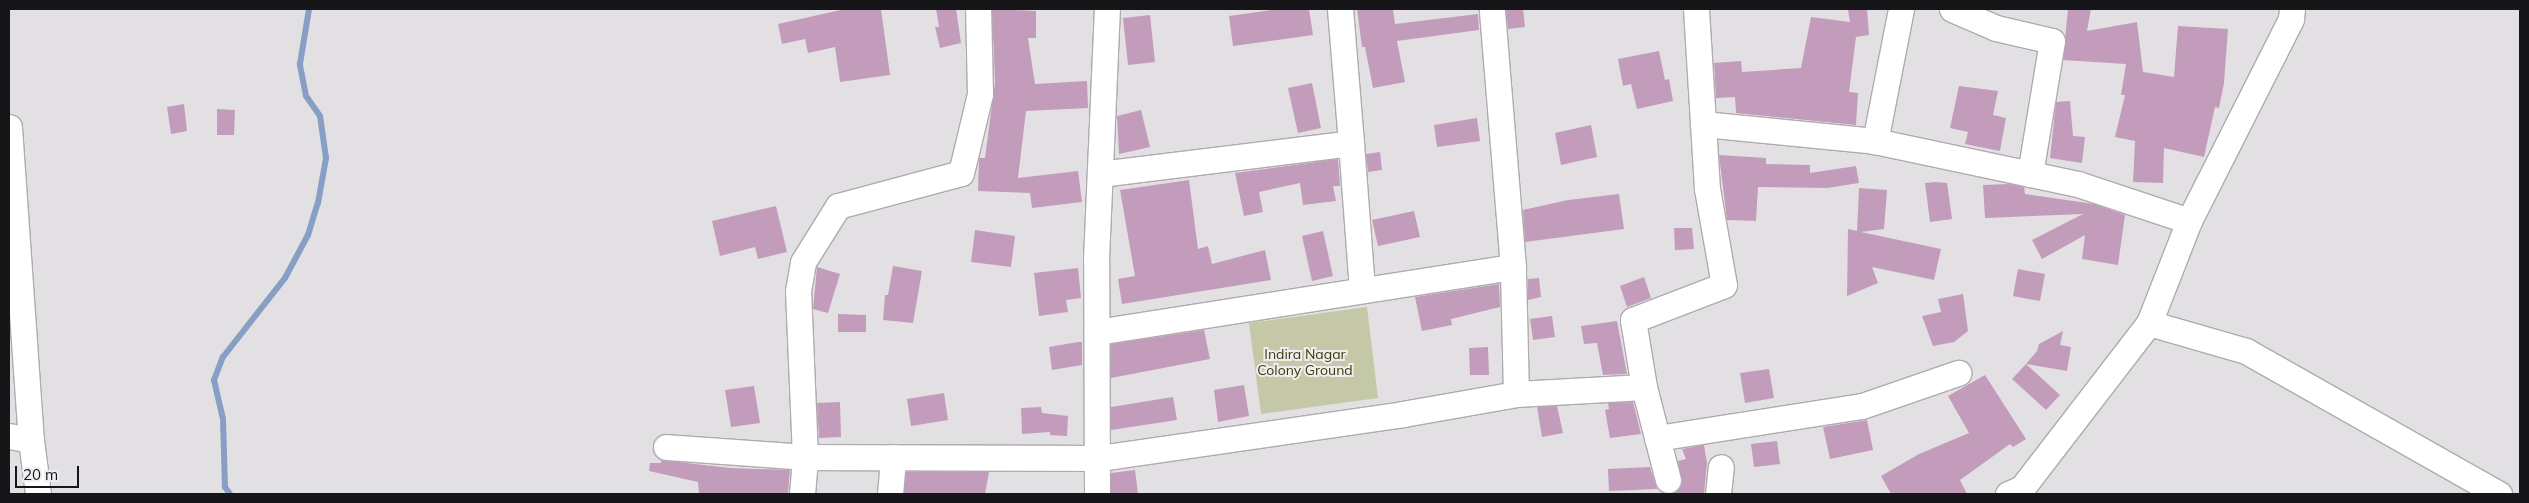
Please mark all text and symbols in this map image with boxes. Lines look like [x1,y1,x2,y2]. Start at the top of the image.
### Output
park label: Indira Nagar Colony Ground [1257,346,1353,378]
scale bar [18,456,81,488]
text: 20 m [23,465,58,484]

